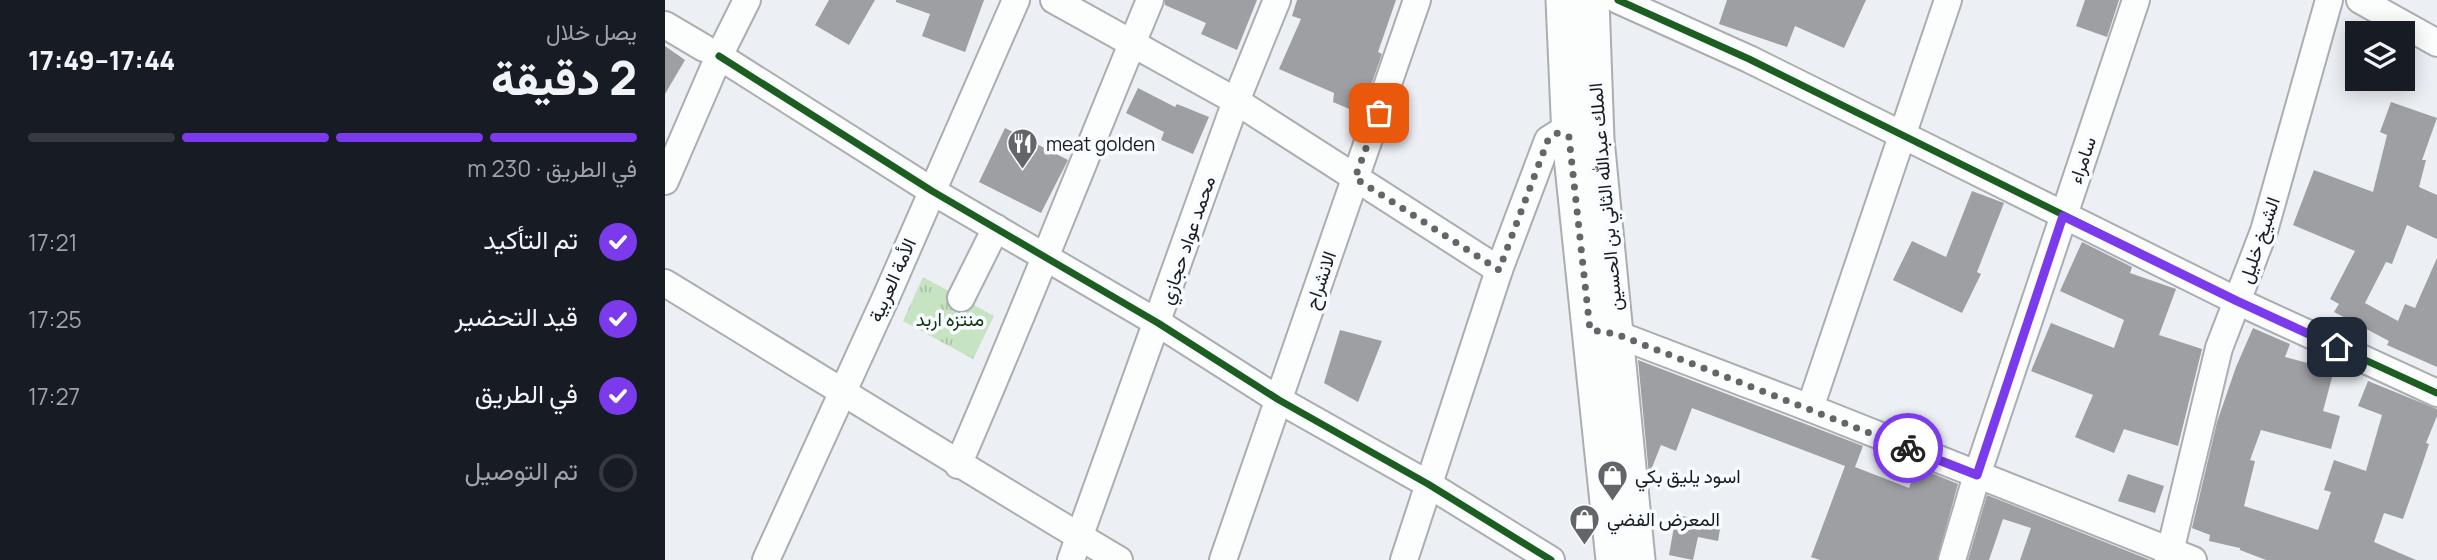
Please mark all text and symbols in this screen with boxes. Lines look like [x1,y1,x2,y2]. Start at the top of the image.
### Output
text: يصل خلال [546,15,637,47]
map controls [2345,21,2415,91]
button: layers [2345,21,2415,91]
text: 17:44–17:49 [28,42,175,78]
text: 2 دقيقة [491,46,637,109]
street label: الملك عبدالله الثاني بن الحسين [1582,81,1631,312]
pin [1349,83,1409,143]
icon: bag [1360,94,1398,132]
restaurant icon: meat golden [1006,127,1040,171]
place label: meat golden [1046,131,1155,157]
street label: سامراء [2062,133,2102,187]
text: في الطريق · 230 m [467,152,637,184]
street label: محمد عواد حجازي [1153,172,1224,309]
street label: الشيخ خليل [2232,193,2287,287]
text: تم التأكيد [483,221,578,257]
icon: check [599,223,637,261]
text: 17:21 [28,226,77,258]
street label: الأمة العربية [862,234,922,326]
street label: الانشراح [1298,247,1342,313]
text: قيد التحضير [454,298,578,334]
icon: check [599,300,637,338]
text: 17:25 [28,303,82,335]
park label: منتزه اربد [916,306,984,332]
pin [2307,317,2367,377]
icon: home [2318,328,2356,366]
text: في الطريق [475,375,578,411]
icon: check [599,377,637,415]
text: 17:27 [28,380,80,412]
courier [1873,413,1943,483]
icon: bike [1889,429,1927,467]
text: تم التوصيل [464,452,578,488]
shop icon: اسود يليق بكي [1595,459,1629,503]
place label: اسود يليق بكي [1635,463,1741,492]
shop icon: المعرض الفضي [1567,502,1601,546]
place label: المعرض الفضي [1607,506,1720,535]

